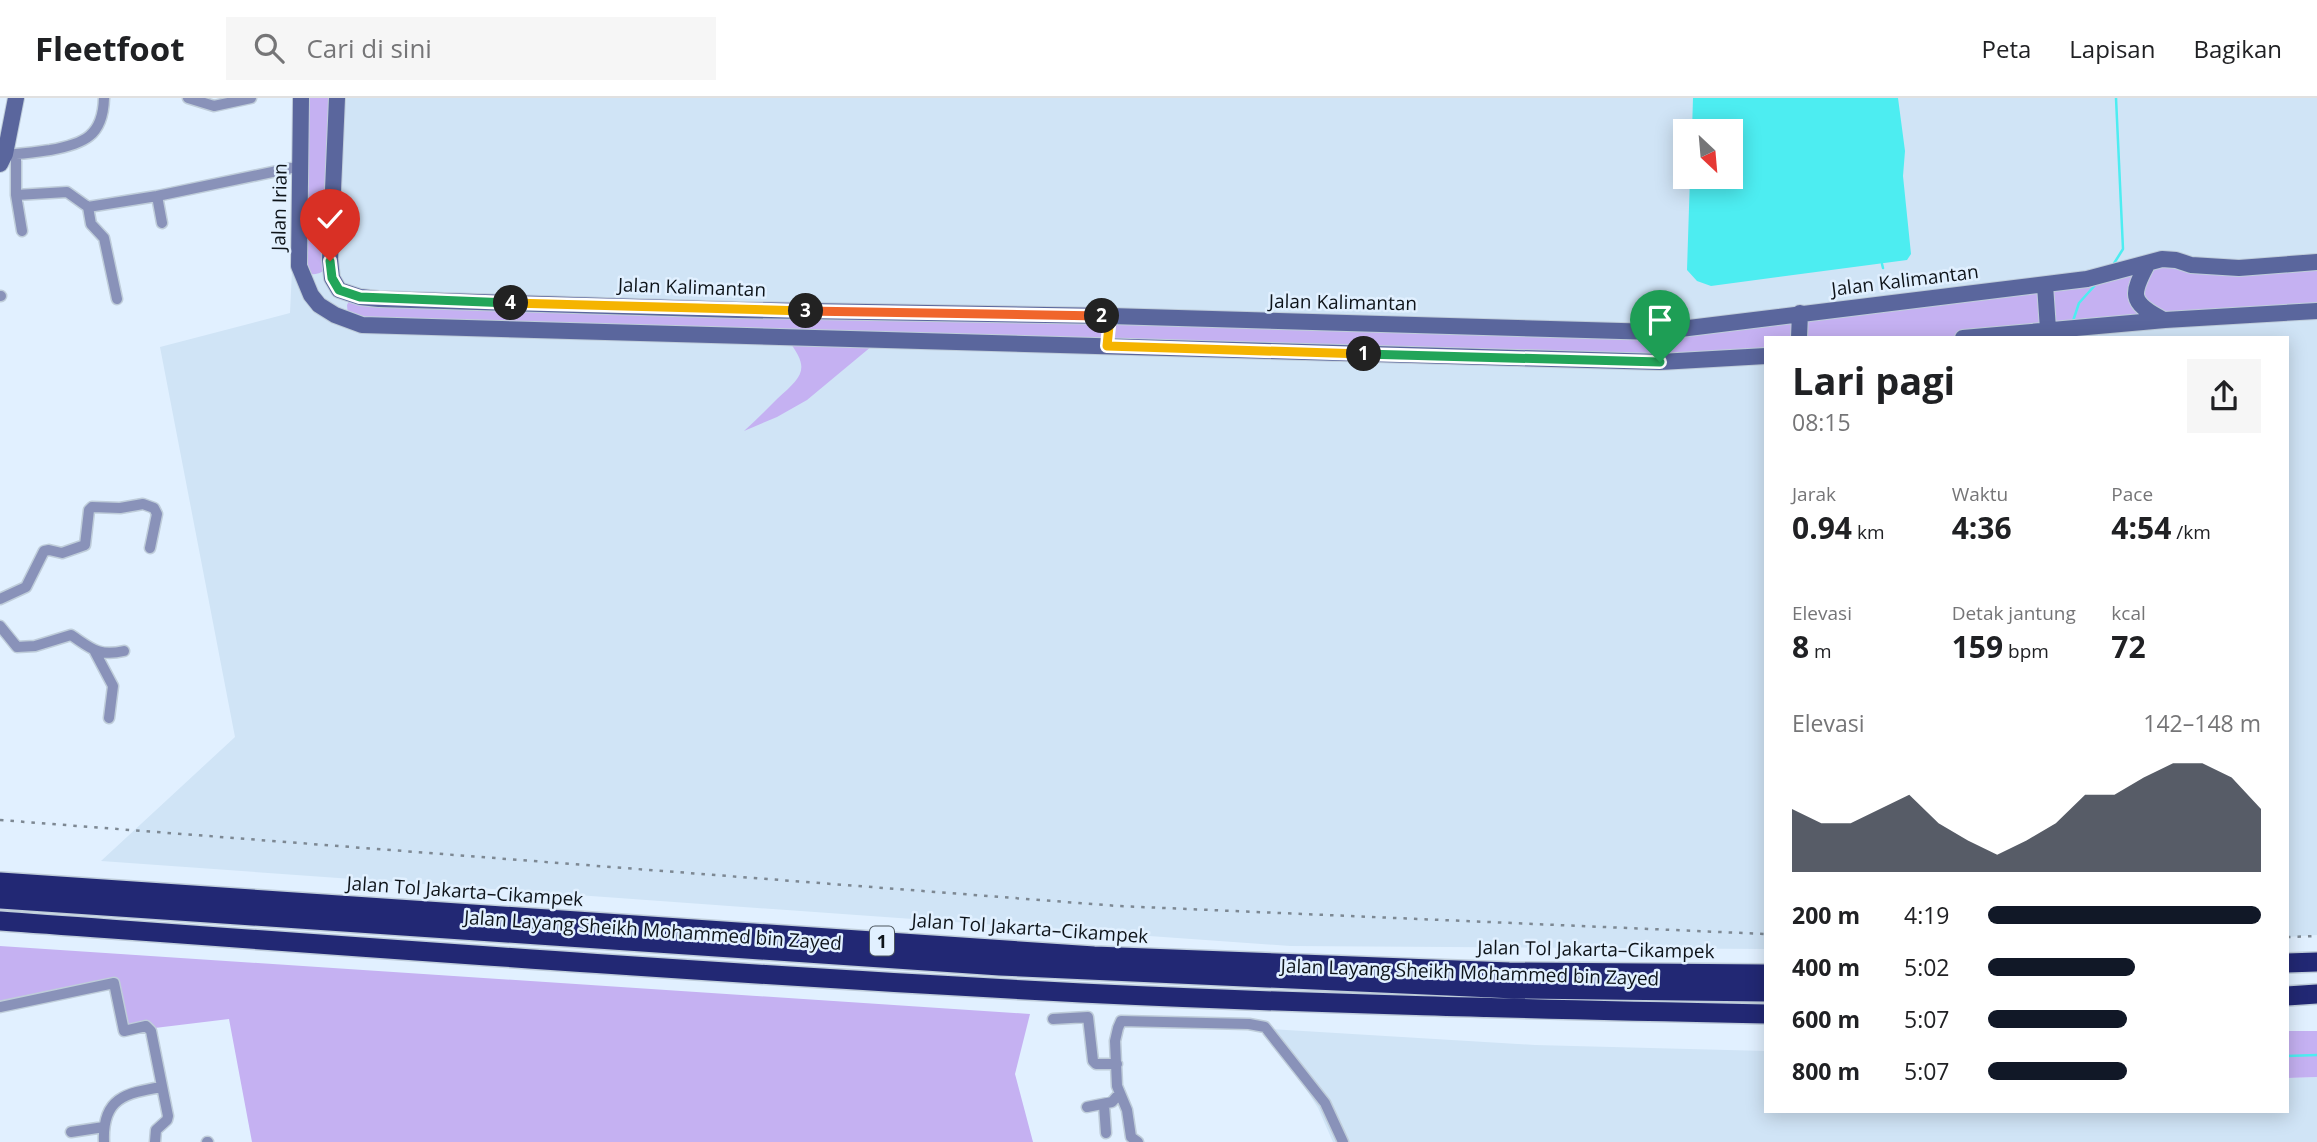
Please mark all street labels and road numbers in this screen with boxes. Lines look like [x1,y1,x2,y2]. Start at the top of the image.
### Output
street label: Jalan Irian [265,163,293,253]
street label: Jalan Kalimantan [1828,258,1980,302]
street label: Jalan Kalimantan [616,271,766,303]
street label: Jalan Kalimantan [1267,288,1417,316]
street label: Jalan Tol Jakarta–Cikampek [344,870,584,912]
street label: Jalan Layang Sheikh Mohammed bin Zayed [461,904,843,956]
street label: Jalan Tol Jakarta–Cikampek [909,907,1149,949]
road number: 1 [870,926,894,956]
street label: Jalan Tol Jakarta–Cikampek [1475,934,1715,964]
street label: Jalan Layang Sheikh Mohammed bin Zayed [1278,952,1660,992]

